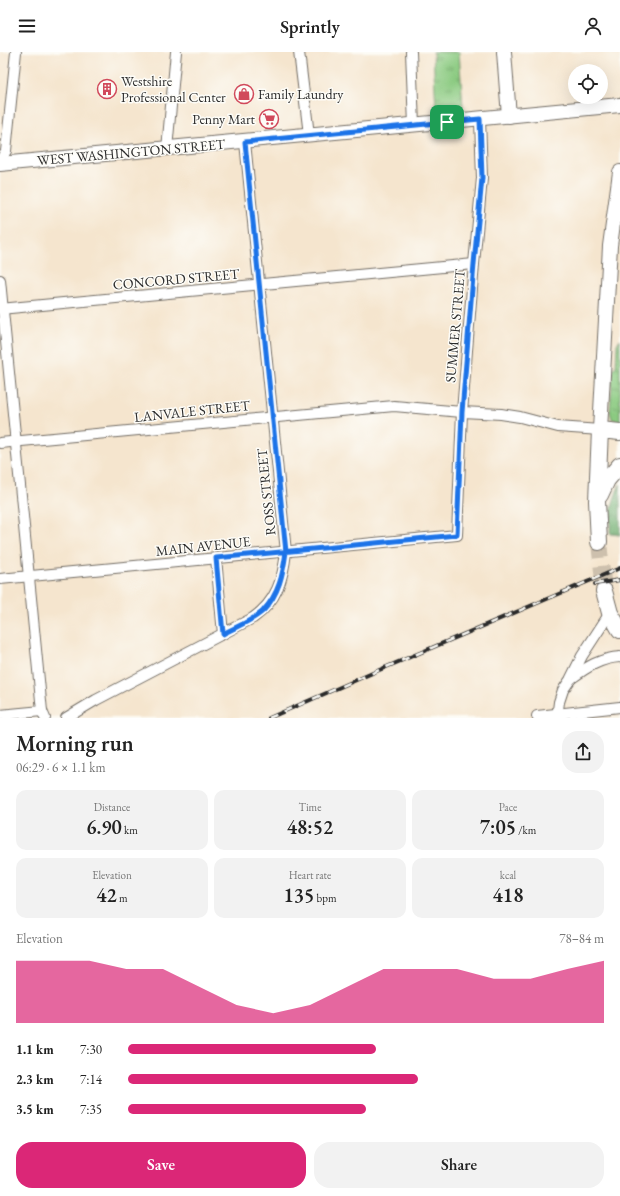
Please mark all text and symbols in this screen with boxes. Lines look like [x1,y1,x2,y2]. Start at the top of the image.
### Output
icon: menu [16,15,38,37]
text: Sprintly [280,15,340,38]
icon: person [582,15,604,37]
map controls [568,64,608,104]
button: locate [568,64,608,104]
place label: Westshire Professional Center [121,72,226,106]
building icon: Westshire Professional Center [96,78,118,100]
shop icon: Family Laundry [233,83,255,105]
place label: Family Laundry [258,85,344,103]
pin [430,105,464,139]
supermarket icon: Penny Mart [258,108,280,130]
place label: Penny Mart [192,110,256,128]
icon: arrive [436,111,458,133]
street label: WEST WASHINGTON STREET [36,135,226,169]
street label: CONCORD STREET [112,264,241,293]
street label: SUMMER STREET [441,268,469,383]
street label: LANVALE STREET [133,396,251,426]
street label: ROSS STREET [252,447,280,536]
street label: MAIN AVENUE [155,532,251,560]
text: Morning run [16,729,134,758]
button: share [562,731,604,773]
text: 06:29 · 6 × 1.1 km [16,759,106,776]
text: Distance [94,800,130,814]
text: Time [299,800,321,814]
text: Pace [499,800,517,814]
text: 6.90 [86,814,122,840]
text: 48:52 [287,814,333,840]
text: 7:05 [480,814,516,840]
text: km [122,823,138,837]
text: /km [516,823,536,837]
text: Elevation [92,868,132,882]
text: Heart rate [289,868,331,882]
text: kcal [500,868,516,882]
text: 42 [96,882,117,908]
text: 135 [284,882,314,908]
text: 418 [493,882,523,908]
text: m [117,891,128,905]
text: bpm [314,891,336,905]
text: Elevation [16,930,63,947]
text: 78–84 m [559,930,604,947]
text: 1.1 km [16,1041,54,1058]
text: 7:30 [80,1041,102,1058]
text: 2.3 km [16,1071,54,1088]
text: 7:14 [80,1071,102,1088]
text: 3.5 km [16,1101,54,1118]
text: 7:35 [80,1101,102,1118]
button: Save [16,1142,306,1188]
button: Share [314,1142,604,1188]

